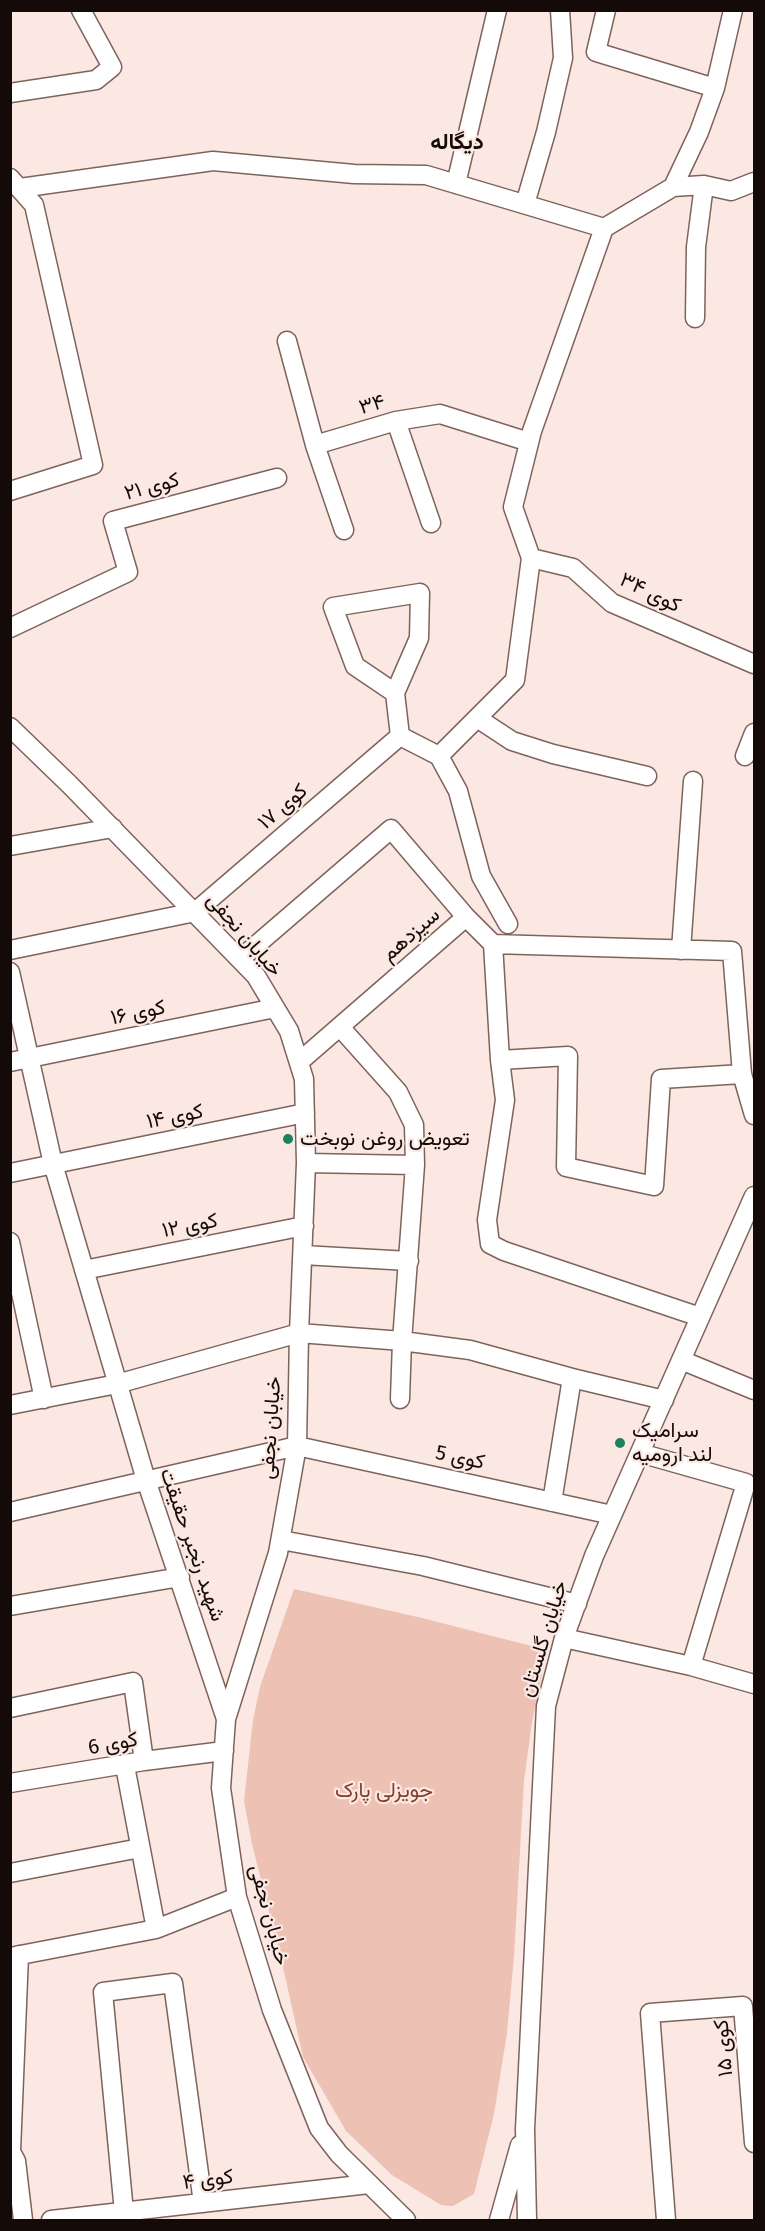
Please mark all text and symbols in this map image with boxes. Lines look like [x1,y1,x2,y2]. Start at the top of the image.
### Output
district label: دیگاله [430,130,484,156]
street label: ۳۴ [356,389,388,421]
street label: کوی ۲۱ [122,468,182,506]
street label: کوی ۳۴ [615,567,685,619]
street label: کوی ۱۷ [253,779,313,835]
street label: خیابان نجفی [201,888,287,982]
street label: سیزدهم [377,903,445,967]
street label: کوی ۱۶ [108,995,168,1031]
street label: کوی ۱۴ [145,1099,205,1135]
place label: تعویض روغن نوبخت [300,1126,470,1152]
marker: تعویض روغن نوبخت [281,1132,295,1146]
street label: کوی ۱۲ [160,1208,220,1244]
street label: خیابان نجفی [255,1376,287,1480]
place label: سرامیک لند ارومیه [632,1418,713,1468]
marker: سرامیک لند ارومیه [613,1436,627,1450]
street label: کوی 5 [433,1441,487,1475]
street label: شهید رنجبر حقیقت [154,1465,230,1625]
street label: خیابان گلستان [514,1578,574,1700]
street label: کوی 6 [86,1727,140,1761]
park label: جویزلی پارک [335,1778,433,1804]
street label: خیابان نجفی [243,1862,295,1968]
street label: کوی ۱۵ [709,2018,739,2078]
street label: کوی ۴ [181,2164,235,2196]

